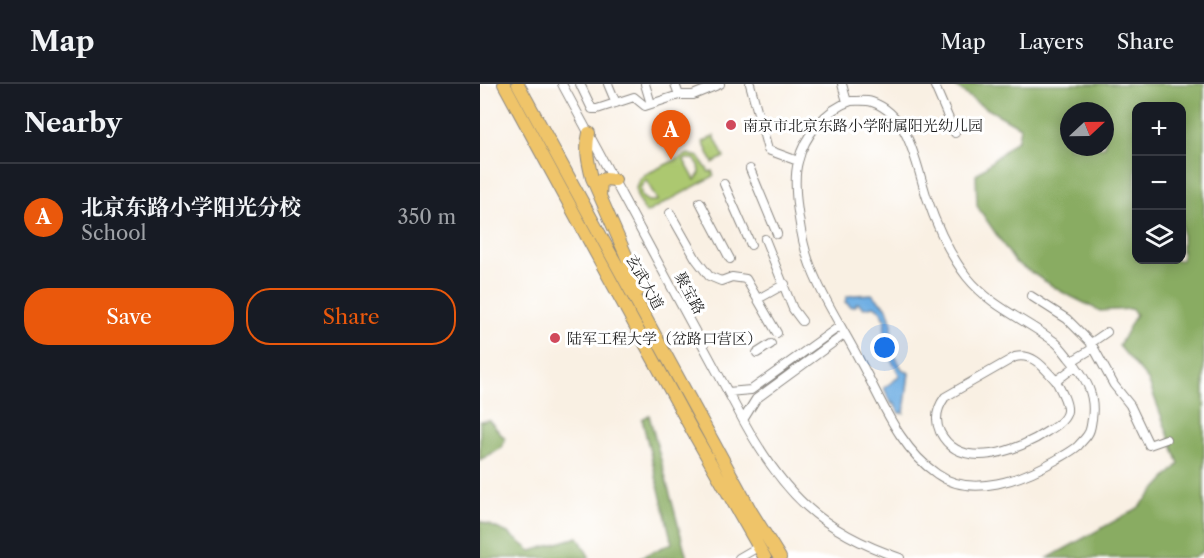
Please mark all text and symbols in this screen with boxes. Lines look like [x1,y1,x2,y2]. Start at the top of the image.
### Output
text: Map [30,24,94,58]
text: Map [941,29,986,54]
text: Layers [1019,29,1084,54]
text: Share [1117,29,1174,54]
north arrow [1060,102,1114,156]
map controls [1132,102,1186,264]
button: + [1132,102,1186,156]
text: Nearby [24,107,122,139]
pin: A [652,110,690,160]
place label: 南京市北京东路小学附属阳光幼儿园 [743,116,983,135]
marker: 南京市北京东路小学附属阳光幼儿园 [724,118,738,132]
button: − [1132,156,1186,210]
text: 北京东路小学阳光分校 [81,194,301,221]
text: A [36,205,51,229]
text: 350 m [398,205,456,229]
button: layers [1132,210,1186,264]
text: School [81,221,146,245]
street label: 玄武大道 [622,251,668,313]
street label: 聚宝路 [671,269,709,317]
button: Save [24,288,234,345]
button: Share [246,288,456,345]
place label: 陆军工程大学（岔路口营区） [567,329,762,348]
marker: 陆军工程大学（岔路口营区） [548,331,562,345]
your location [870,333,899,362]

